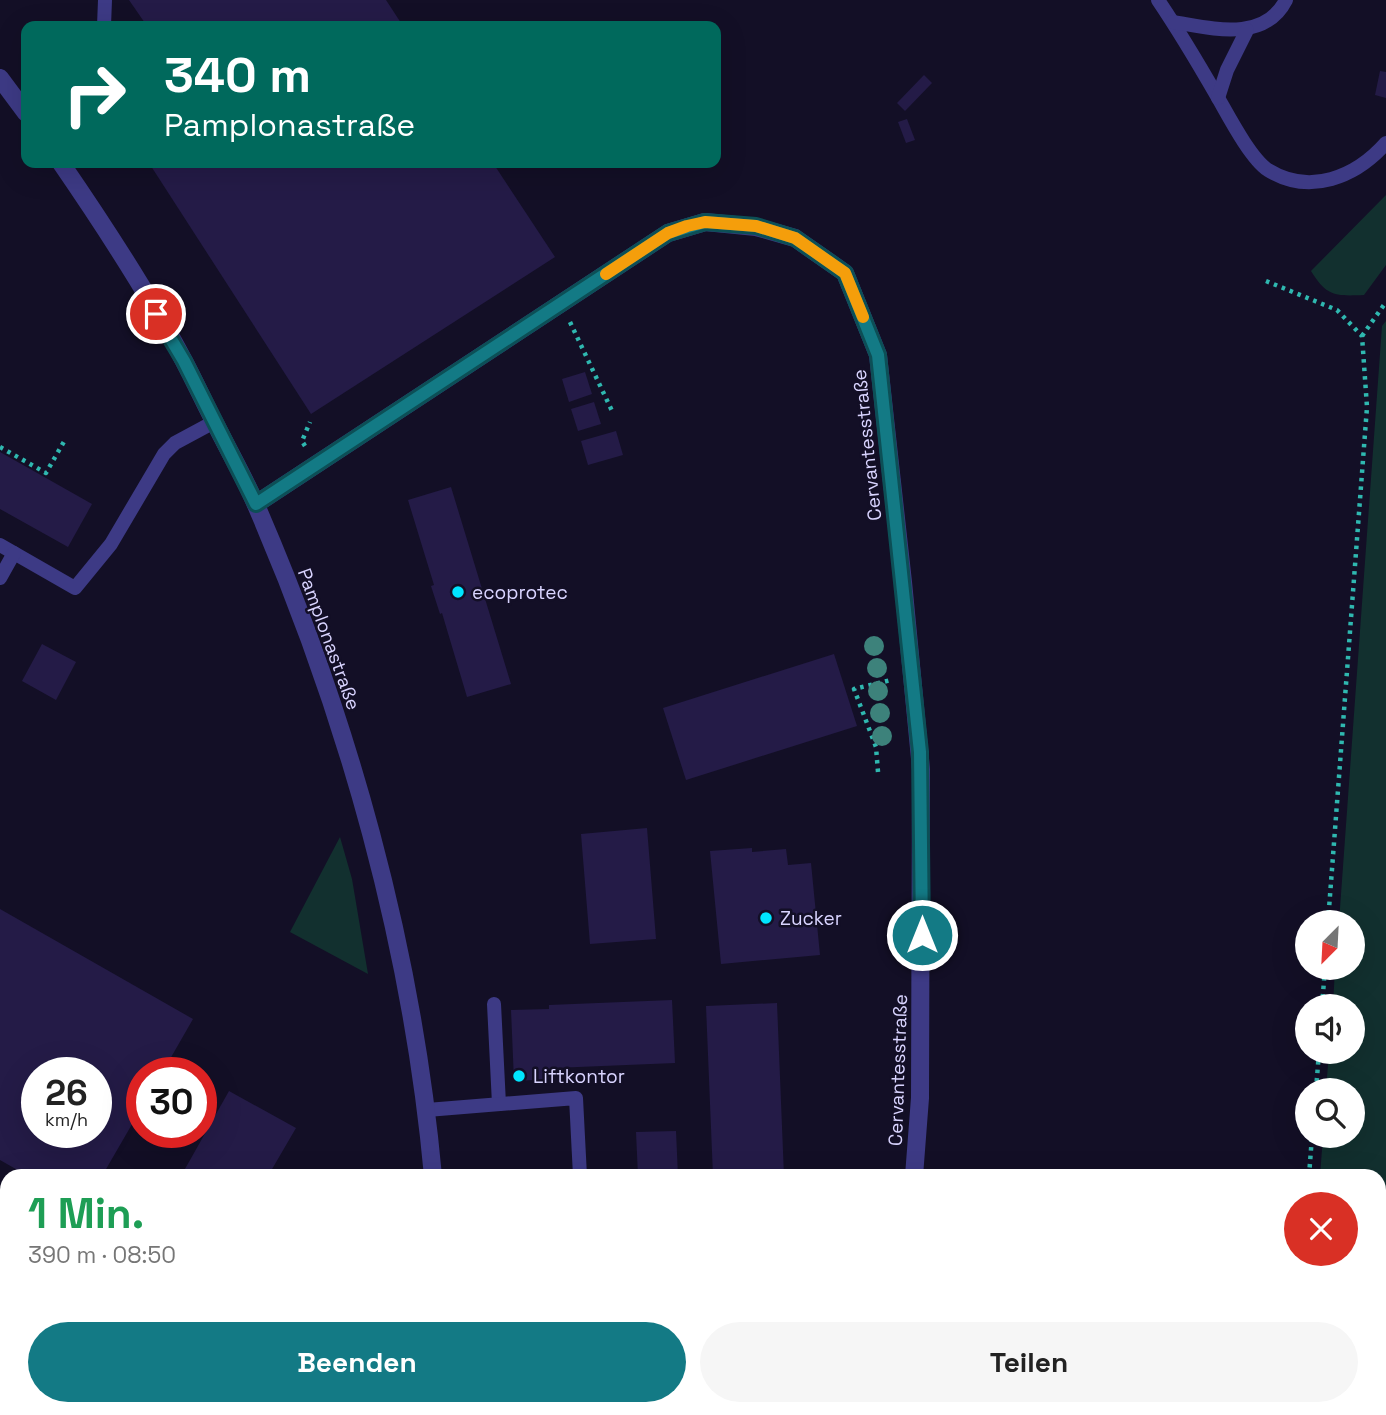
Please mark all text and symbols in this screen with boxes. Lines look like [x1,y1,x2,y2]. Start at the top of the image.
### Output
text: 340 m [164,44,311,106]
icon: right [49,49,140,140]
text: Pamplonastraße [164,105,415,145]
pin [126,284,186,344]
icon: arrive [137,295,175,333]
street label: Cervantesstraße [847,368,887,522]
street label: Pamplonastraße [292,565,366,713]
place label: ecoprotec [472,580,568,605]
marker: ecoprotec [450,584,466,600]
position arrow [885,898,959,972]
place label: Zucker [780,906,842,931]
marker: Zucker [758,910,774,926]
north arrow [1295,910,1365,980]
map controls [1295,910,1365,1148]
street label: Cervantesstraße [883,994,913,1146]
button: sound [1295,994,1365,1064]
speed limit sign: 30 [126,1057,217,1148]
place label: Liftkontor [533,1064,625,1089]
marker: Liftkontor [511,1068,527,1084]
text: 26 [45,1071,88,1115]
button: search [1295,1078,1365,1148]
text: km/h [45,1108,88,1131]
text: 1 Min. [28,1187,144,1240]
button: close [1284,1192,1358,1266]
text: 390 m · 08:50 [28,1240,176,1270]
button: Beenden [28,1322,686,1402]
button: Teilen [700,1322,1358,1402]

